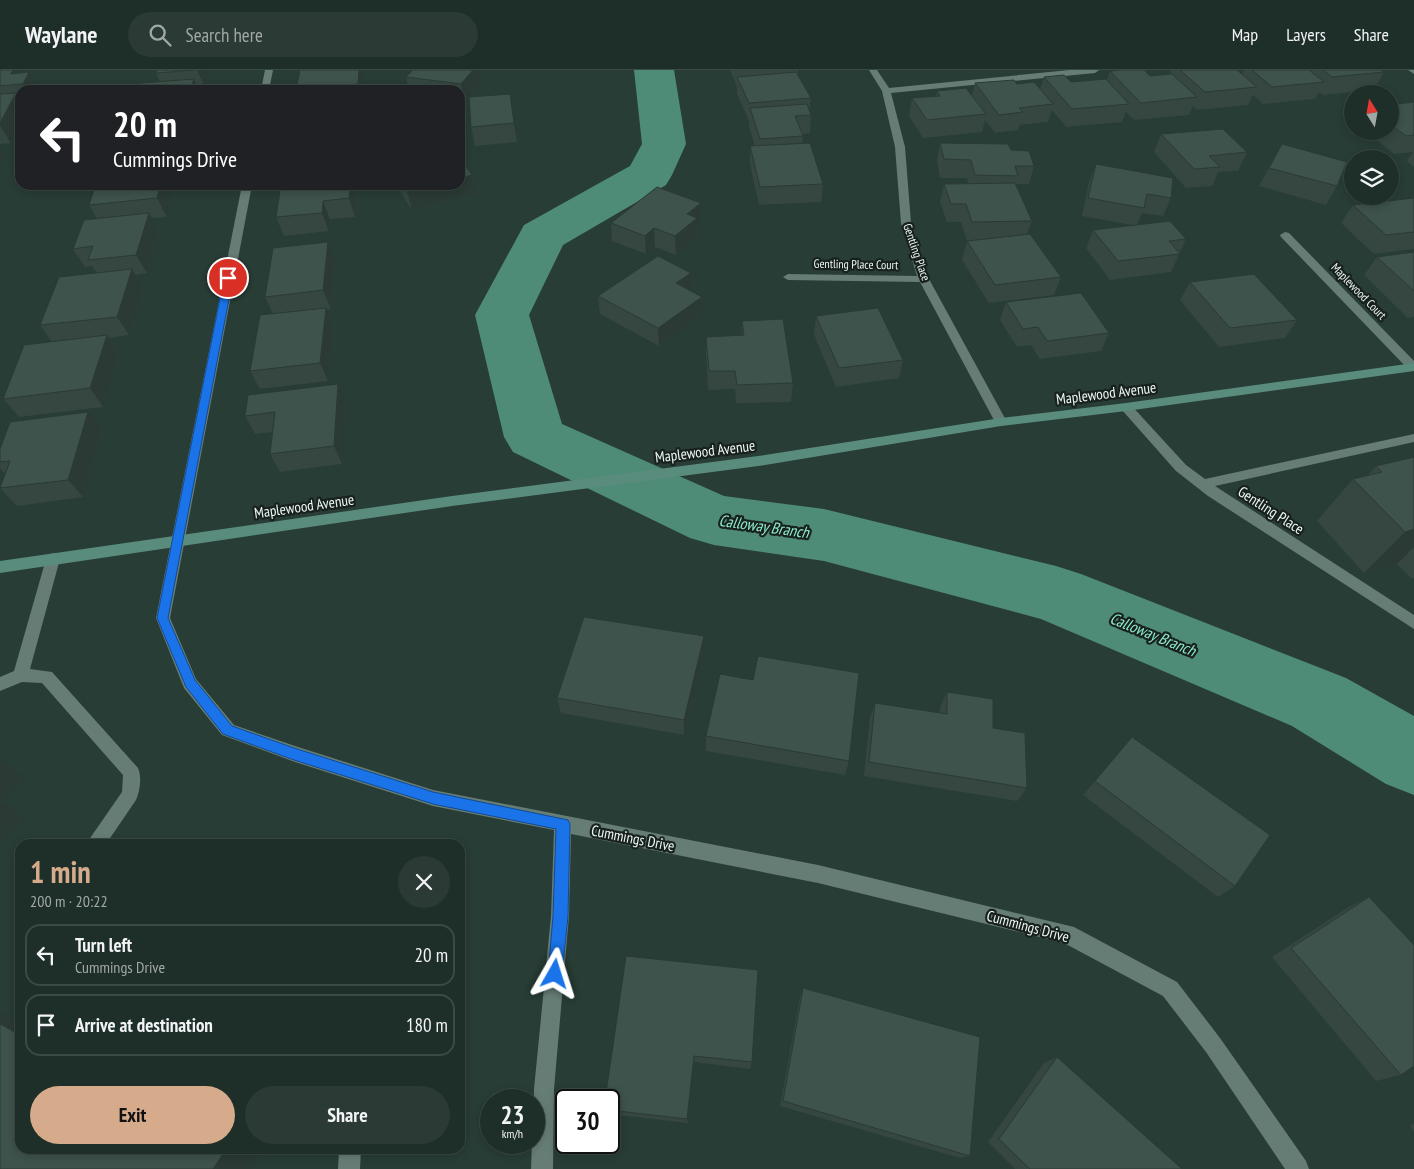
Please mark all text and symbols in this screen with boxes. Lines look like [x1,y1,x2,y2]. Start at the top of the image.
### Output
search box [128,12,478,57]
text: Waylane [25,19,98,50]
icon: search [146,21,174,49]
text: Search here [186,23,263,47]
text: Map [1232,23,1258,46]
text: Layers [1286,23,1326,46]
text: Share [1354,23,1389,46]
north arrow [1344,85,1399,140]
map controls [1344,85,1399,205]
text: 20 m [113,101,177,147]
icon: left [30,105,95,170]
text: Cummings Drive [113,145,237,173]
button: layers [1344,150,1399,205]
street label: Gentling Place [900,221,934,283]
street label: Gentling Place Court [813,256,899,272]
pin [207,257,249,299]
street label: Maplewood Court [1328,260,1390,323]
icon: arrive [214,264,242,292]
street label: Maplewood Avenue [1055,377,1157,409]
street label: Maplewood Avenue [654,435,756,467]
street label: Gentling Place [1234,482,1308,538]
street label: Maplewood Avenue [253,490,355,522]
water label: Calloway Branch [718,510,811,542]
water label: Calloway Branch [1107,608,1200,661]
street label: Cummings Drive [590,821,676,855]
text: 1 min [30,852,91,891]
button: close [398,856,450,908]
text: 200 m · 20:22 [30,891,108,911]
street label: Cummings Drive [985,906,1071,946]
text: Turn left [75,933,132,957]
icon: left [32,941,60,969]
text: 20 m [415,943,448,967]
position arrow [528,947,580,999]
text: Cummings Drive [75,957,165,977]
icon: arrive [32,1011,60,1039]
text: Arrive at destination [75,1013,213,1037]
text: 180 m [406,1013,448,1037]
button: Exit [30,1086,235,1144]
button: Share [245,1086,450,1144]
speed limit sign: 30 [555,1089,620,1154]
text: 23 [501,1099,524,1131]
text: km/h [502,1126,523,1141]

